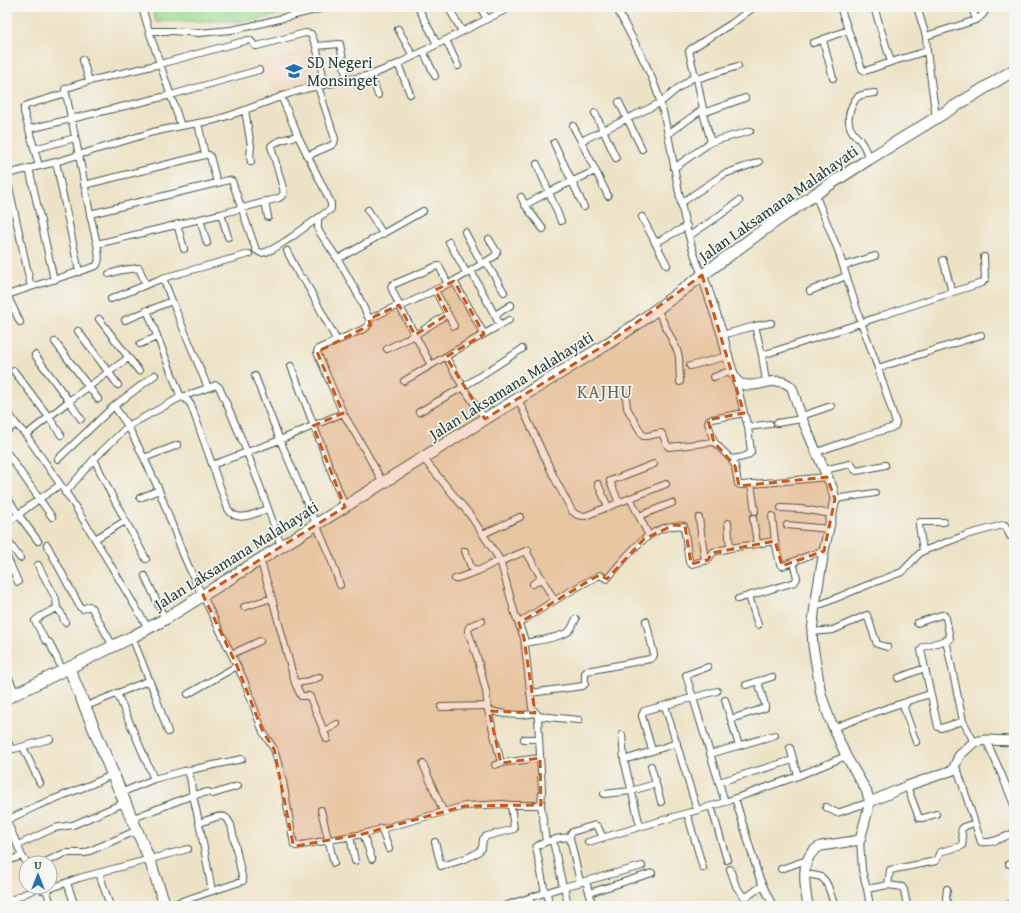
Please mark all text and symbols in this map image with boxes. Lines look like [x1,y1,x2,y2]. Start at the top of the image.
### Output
place label: SD Negeri Monsinget [307,50,379,92]
school or university icon: SD Negeri Monsinget [284,61,304,81]
street label: Jalan Laksamana Malahayati [692,138,863,268]
street label: Jalan Laksamana Malahayati [422,324,598,447]
district label: KAJHU [577,378,633,405]
street label: Jalan Laksamana Malahayati [147,494,323,617]
north arrow [18,855,58,895]
text: U [34,857,42,873]

